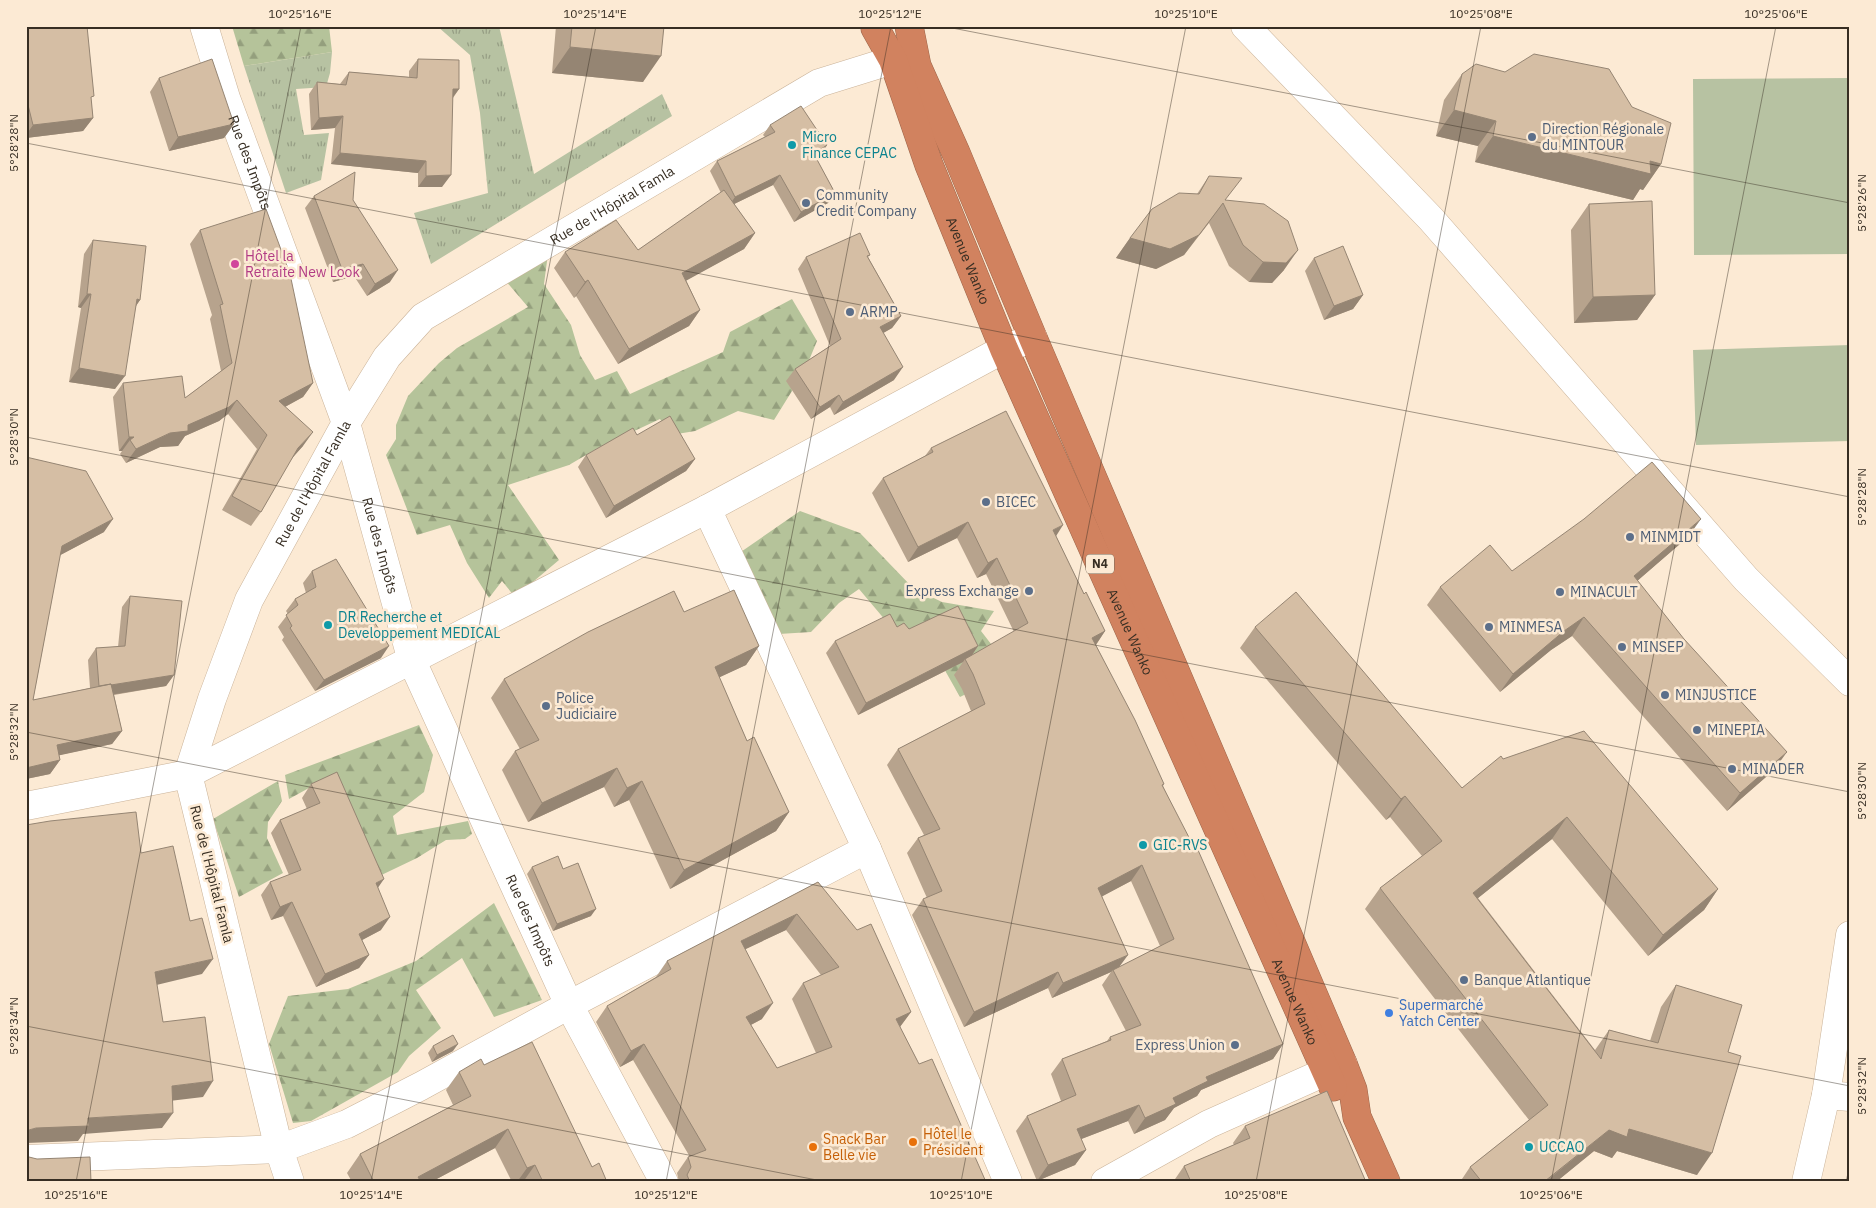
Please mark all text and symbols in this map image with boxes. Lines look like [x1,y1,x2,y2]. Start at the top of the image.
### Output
text: 10°25'16"E [268,6,332,21]
text: 10°25'14"E [563,6,627,21]
text: 10°25'12"E [858,6,922,21]
text: 10°25'10"E [1154,6,1218,21]
text: 10°25'08"E [1449,6,1513,21]
text: 10°25'06"E [1744,6,1808,21]
street label: Rue des Impôts [224,113,276,212]
text: 5°28'28"N [6,114,21,172]
place label: Direction Régionale du MINTOUR [1542,120,1665,154]
place label: Micro Finance CEPAC [802,128,897,162]
marker: Direction Régionale du MINTOUR [1526,131,1538,143]
marker: Micro Finance CEPAC [786,139,798,151]
street label: Rue de l'Hôpital Famla [547,161,678,249]
text: 5°28'26"N [1854,174,1869,232]
place label: Community Credit Company [816,186,916,220]
marker: Community Credit Company [800,197,812,209]
street label: Avenue Wanko [942,214,994,307]
place label: Hôtel la Retraite New Look [245,247,360,281]
marker: Hôtel la Retraite New Look [229,258,241,270]
place label: ARMP [860,303,898,321]
marker: ARMP [844,306,856,318]
text: 5°28'30"N [6,408,21,466]
street label: Rue de l'Hôpital Famla [271,417,355,550]
text: 5°28'28"N [1854,468,1869,526]
place label: BICEC [996,493,1037,511]
street label: Rue des Impôts [358,495,402,596]
marker: BICEC [980,496,992,508]
place label: MINMIDT [1640,528,1701,546]
marker: MINMIDT [1624,531,1636,543]
road number: N4 [1086,554,1114,574]
place label: Express Exchange [906,582,1019,600]
place label: MINACULT [1570,583,1638,601]
marker: Express Exchange [1023,585,1035,597]
street label: Avenue Wanko [1103,586,1157,678]
marker: MINACULT [1554,586,1566,598]
place label: DR Recherche et Developpement MEDICAL [338,608,500,642]
place label: MINMESA [1499,618,1563,636]
marker: DR Recherche et Developpement MEDICAL [322,619,334,631]
marker: MINMESA [1483,621,1495,633]
place label: MINSEP [1632,638,1684,656]
marker: MINSEP [1616,641,1628,653]
place label: MINJUSTICE [1675,686,1757,704]
place label: Police Judiciaire [556,689,617,723]
marker: MINJUSTICE [1659,689,1671,701]
marker: Police Judiciaire [540,700,552,712]
text: 5°28'32"N [6,703,21,761]
place label: MINEPIA [1707,721,1765,739]
marker: MINEPIA [1691,724,1703,736]
place label: MINADER [1742,760,1804,778]
text: 5°28'30"N [1854,762,1869,820]
marker: MINADER [1726,763,1738,775]
street label: Rue de l'Hôpital Famla [186,803,238,945]
place label: GIC-RVS [1153,836,1207,854]
marker: GIC-RVS [1137,839,1149,851]
street label: Rue des Impôts [502,872,559,970]
street label: Avenue Wanko [1268,956,1322,1048]
place label: Banque Atlantique [1474,971,1591,989]
marker: Banque Atlantique [1458,974,1470,986]
place label: Supermarché Yatch Center [1399,996,1484,1030]
text: 5°28'34"N [6,997,21,1055]
marker: Supermarché Yatch Center [1383,1007,1395,1019]
place label: Express Union [1135,1036,1225,1054]
marker: Express Union [1229,1039,1241,1051]
text: 5°28'32"N [1854,1057,1869,1115]
place label: Hôtel le Président [923,1125,983,1159]
place label: Snack Bar Belle vie [823,1130,886,1164]
marker: Hôtel le Président [907,1136,919,1148]
place label: UCCAO [1539,1138,1584,1156]
marker: Snack Bar Belle vie [807,1141,819,1153]
marker: UCCAO [1523,1141,1535,1153]
text: 10°25'16"E [44,1187,108,1202]
text: 10°25'14"E [339,1187,403,1202]
text: 10°25'12"E [634,1187,698,1202]
text: 10°25'10"E [929,1187,993,1202]
text: 10°25'08"E [1224,1187,1288,1202]
text: 10°25'06"E [1519,1187,1583,1202]

